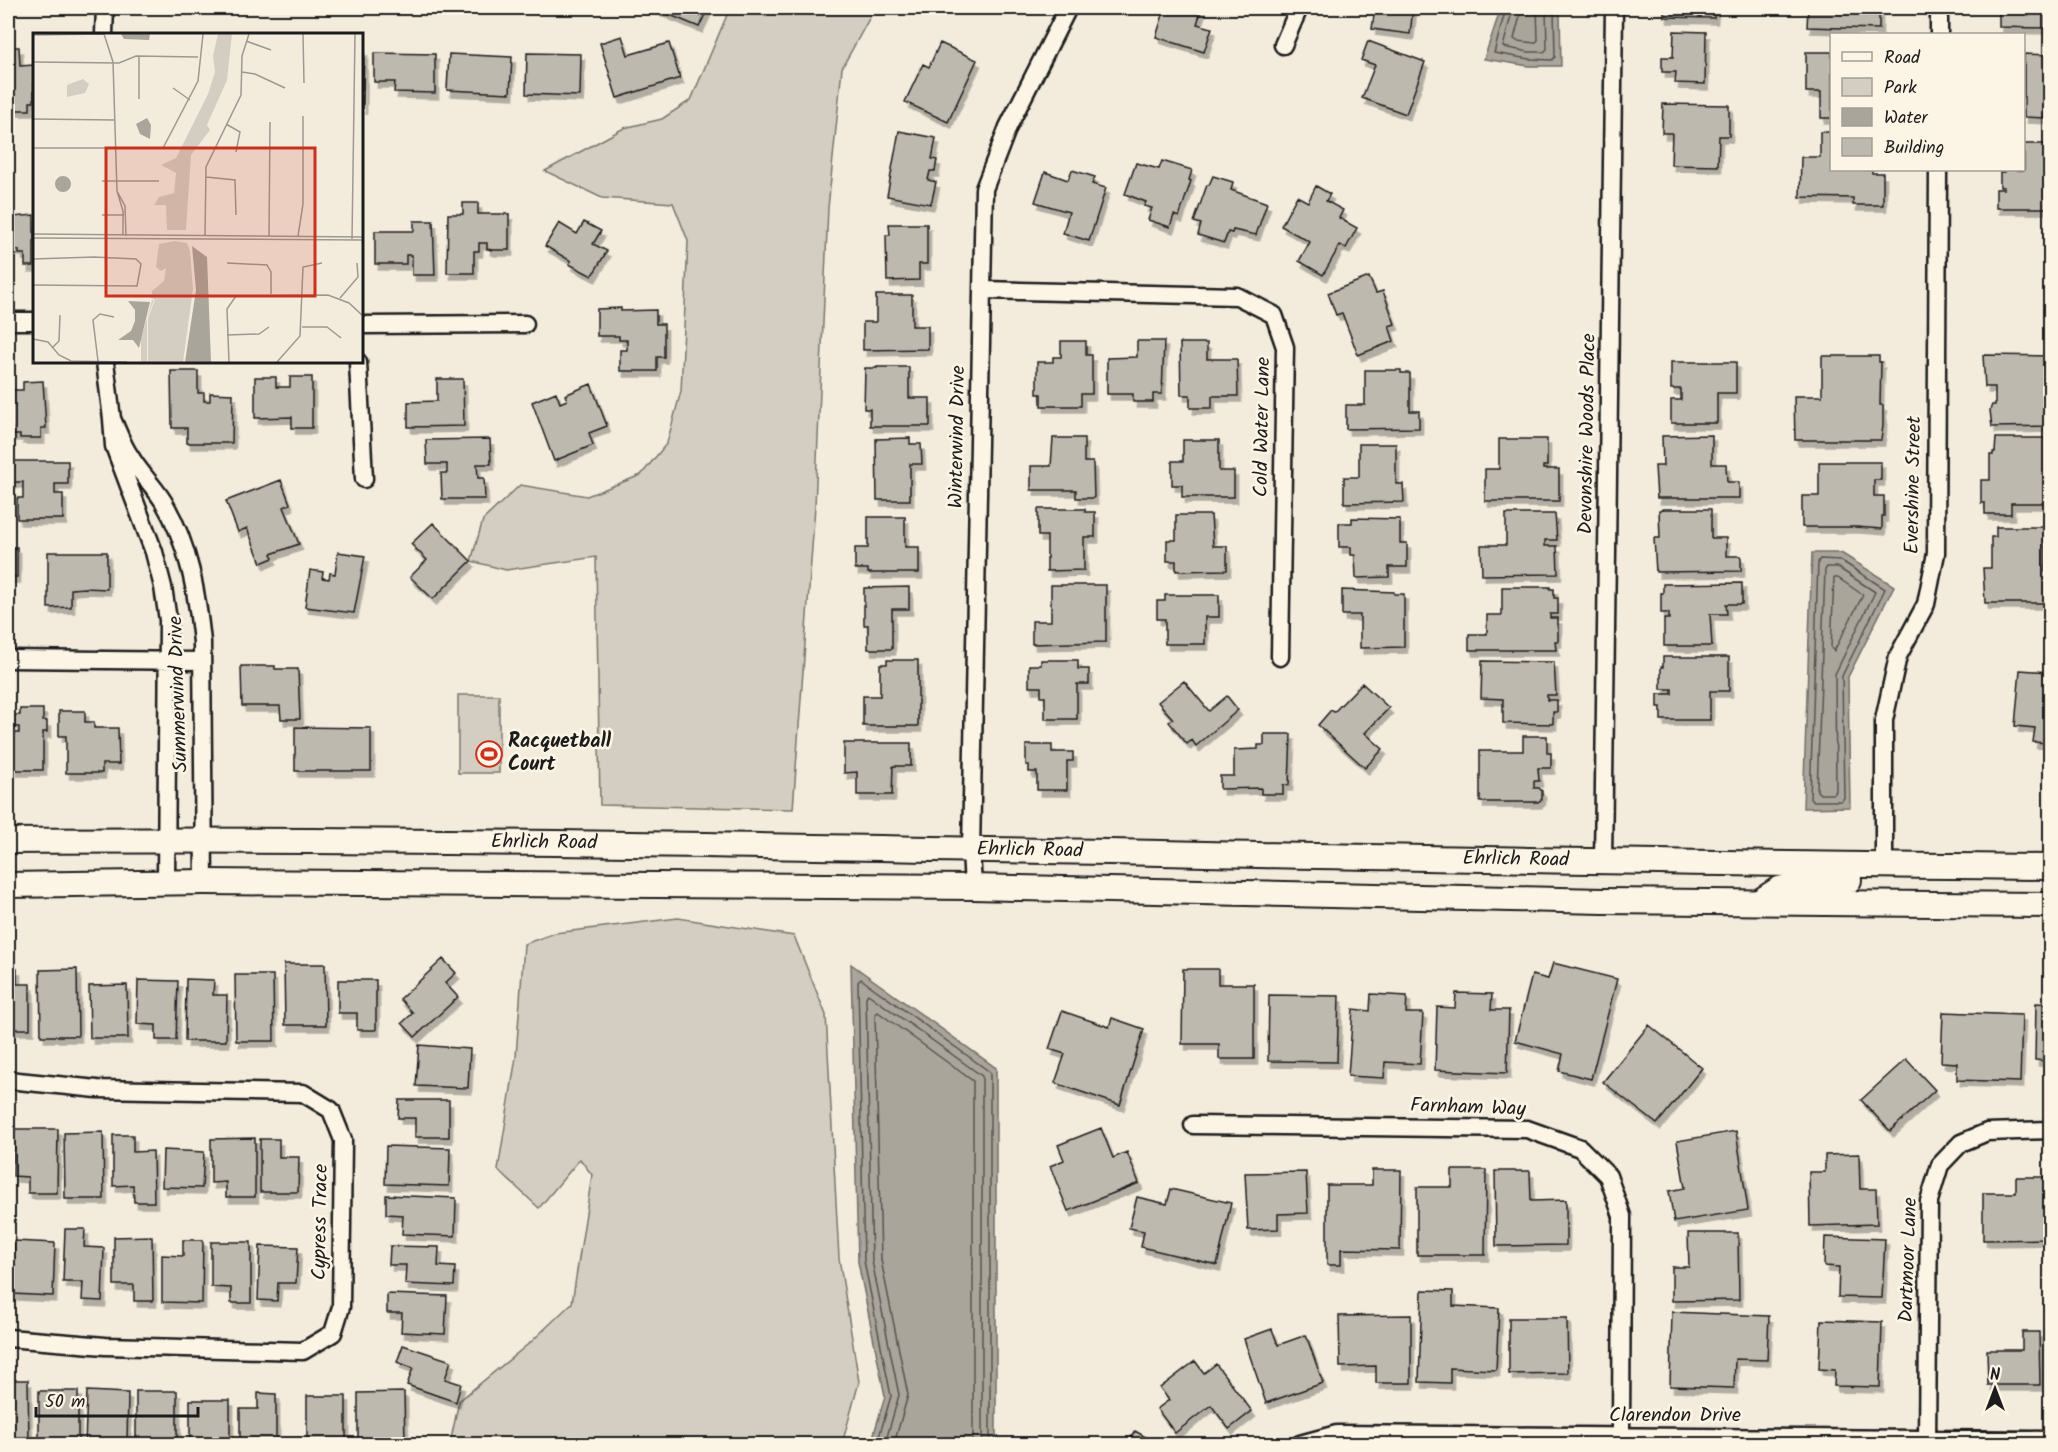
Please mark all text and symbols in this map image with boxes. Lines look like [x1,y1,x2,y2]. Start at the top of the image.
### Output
inset map [33,33,363,363]
legend [1830,33,2025,171]
text: Road [1884,44,1921,73]
text: Park [1884,74,1917,103]
text: Water [1884,104,1929,133]
text: Building [1884,134,1944,163]
street label: Devonshire Woods Place [1570,333,1606,535]
street label: Cold Water Lane [1246,357,1280,497]
street label: Winterwind Drive [941,365,975,509]
street label: Evershine Street [1897,415,1931,554]
street label: Summerwind Drive [160,615,198,773]
place label: Racquetball Court [508,726,612,781]
sports icon: Racquetball Court [474,739,504,769]
street label: Ehrlich Road [491,826,598,860]
street label: Ehrlich Road [976,834,1085,868]
street label: Ehrlich Road [1462,843,1570,877]
street label: Farnham Way [1410,1090,1527,1126]
street label: Cypress Trace [304,1164,338,1280]
street label: Dartmoor Lane [1891,1197,1927,1323]
north arrow [1965,1359,2025,1419]
text: N [1990,1363,2000,1388]
scale bar [36,1380,198,1418]
text: 50 m [45,1388,85,1417]
street label: Clarendon Drive [1609,1400,1741,1432]

